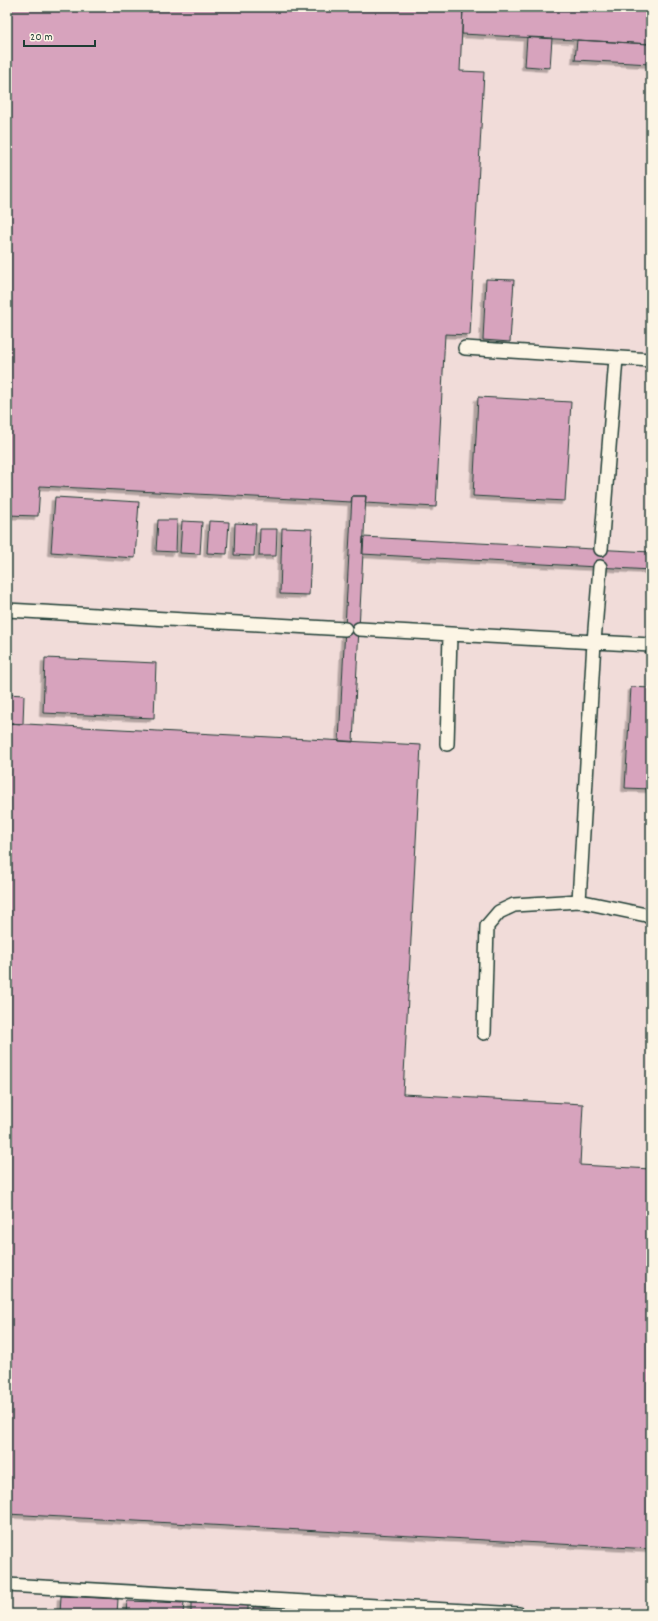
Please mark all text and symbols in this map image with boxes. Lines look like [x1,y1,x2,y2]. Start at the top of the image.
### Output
scale bar [24,22,95,48]
text: 20 m [30,29,53,46]

